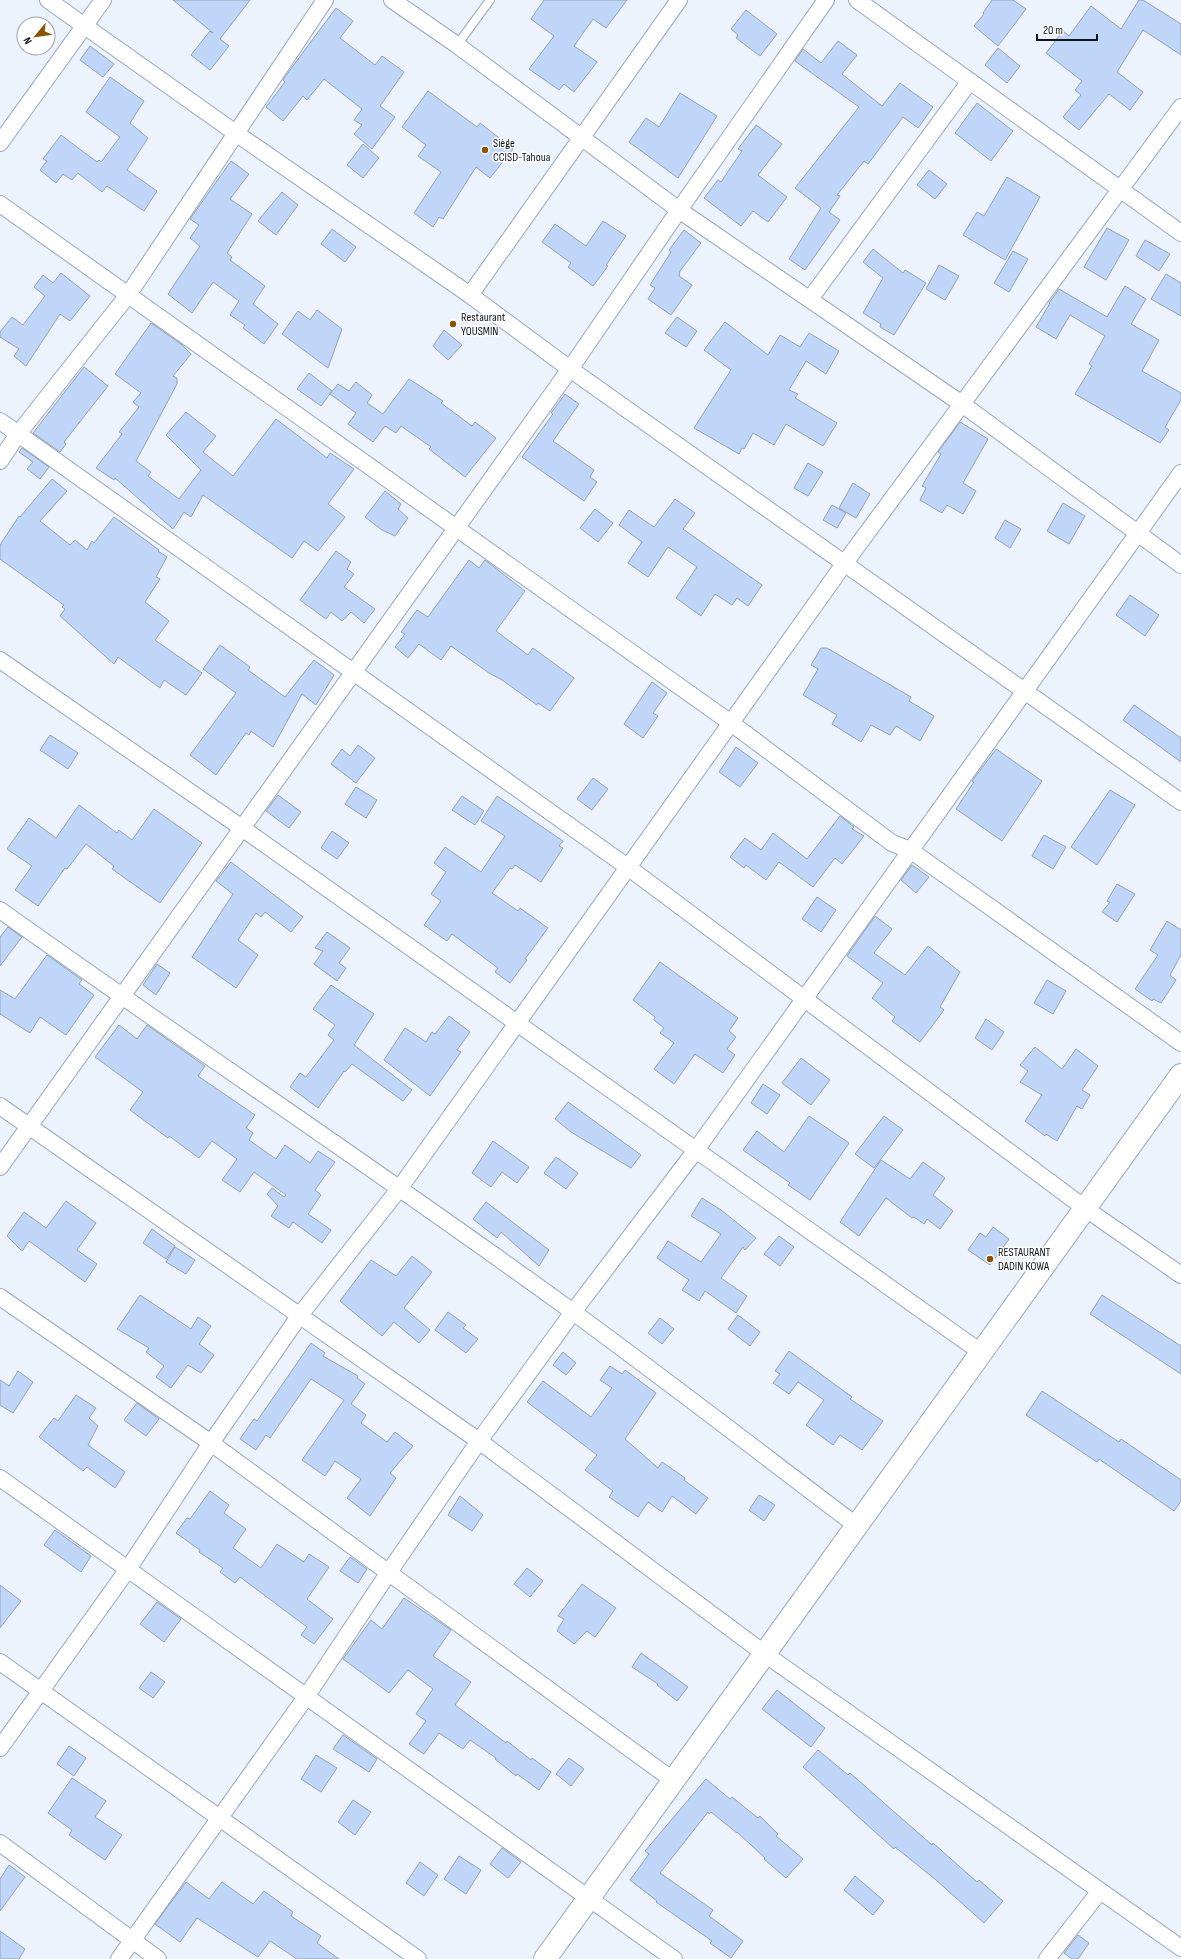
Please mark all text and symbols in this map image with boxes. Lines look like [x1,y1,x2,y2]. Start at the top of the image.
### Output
north arrow [16,16,56,56]
scale bar [1037,16,1097,42]
text: 20 m [1043,23,1063,38]
text: N [21,35,35,46]
place label: Siège CCISD-Tahoua [493,136,551,165]
marker: Siège CCISD-Tahoua [480,145,490,155]
place label: Restaurant YOUSMIN [461,310,506,339]
marker: Restaurant YOUSMIN [448,319,458,329]
place label: RESTAURANT DADIN KOWA [998,1245,1051,1274]
marker: RESTAURANT DADIN KOWA [985,1254,995,1264]

